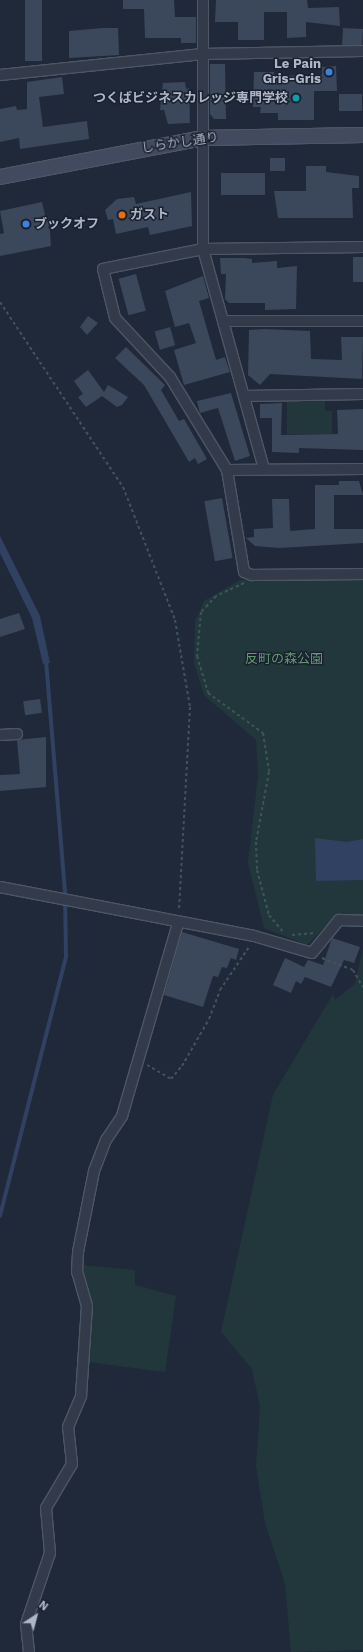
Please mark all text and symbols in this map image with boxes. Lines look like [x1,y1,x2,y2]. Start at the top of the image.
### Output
place label: Le Pain Gris-Gris [263,57,321,88]
marker: Le Pain Gris-Gris [324,67,334,77]
place label: つくばビジネスカレッジ専門学校 [93,90,288,106]
marker: つくばビジネスカレッジ専門学校 [291,93,301,103]
street label: しらかし通り [140,130,220,156]
place label: ガスト [130,207,169,223]
marker: ガスト [117,210,127,220]
place label: ブックオフ [34,216,99,232]
marker: ブックオフ [21,219,31,229]
park label: 反町の森公園 [245,651,323,667]
north arrow [16,1596,56,1636]
text: N [36,1598,50,1614]

